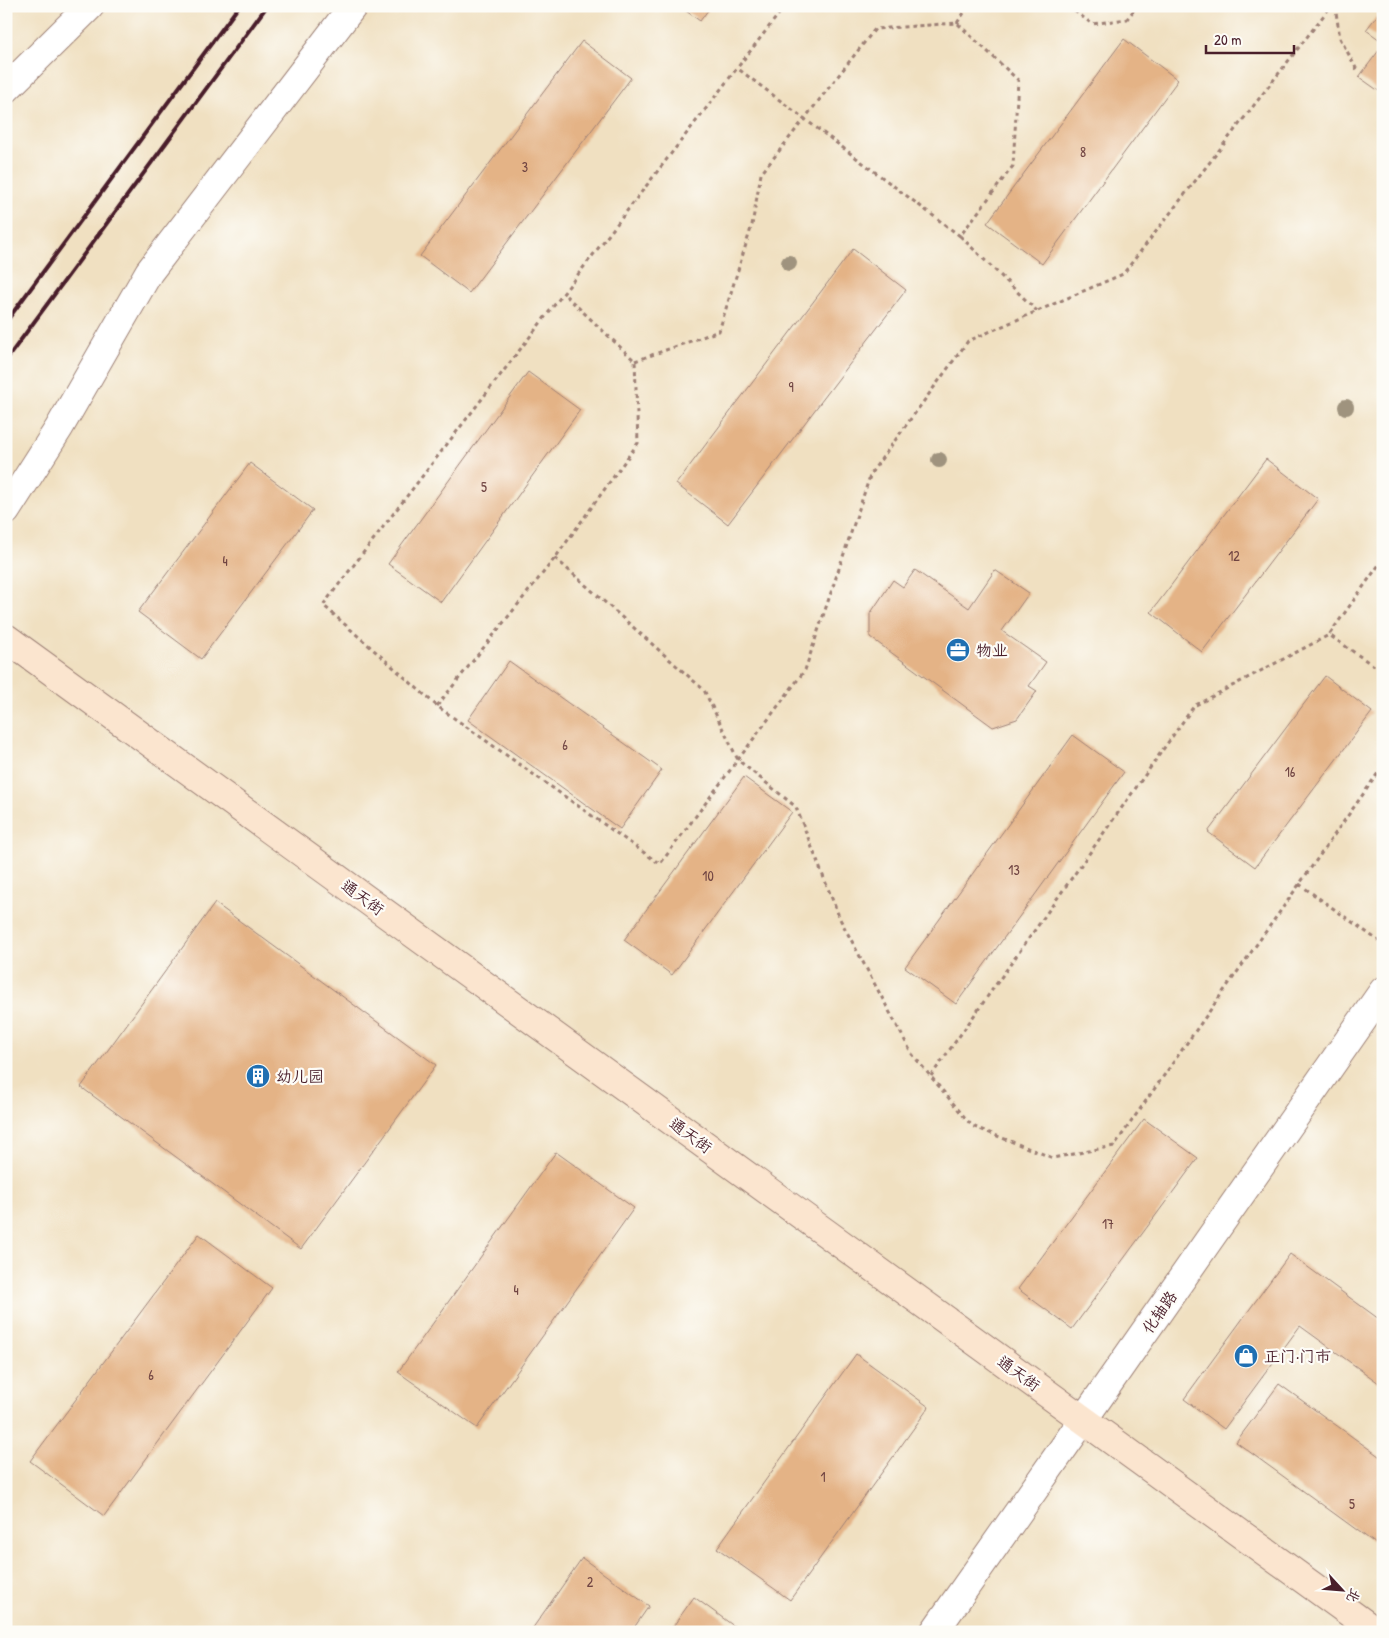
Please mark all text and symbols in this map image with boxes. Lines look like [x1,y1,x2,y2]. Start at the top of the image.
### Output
scale bar [1206,22,1294,54]
text: 20 m [1214,29,1241,50]
house number: 8 [1080,142,1086,161]
house number: 3 [522,157,528,176]
house number: 9 [788,377,794,396]
house number: 5 [481,477,487,496]
house number: 12 [1228,546,1240,565]
house number: 4 [222,551,228,570]
office icon: 物业 [945,637,971,663]
place label: 物业 [976,639,1008,661]
house number: 6 [562,735,568,754]
house number: 16 [1285,762,1296,781]
house number: 13 [1008,860,1020,879]
house number: 10 [702,866,714,885]
street label: 通天街 [337,874,389,920]
building icon: 幼儿园 [245,1063,271,1089]
place label: 幼儿园 [276,1065,324,1087]
street label: 通天街 [665,1112,717,1158]
house number: 17 [1102,1214,1114,1233]
house number: 4 [513,1280,519,1299]
street label: 化轴路 [1136,1286,1182,1338]
shop icon: 正门·门市 [1233,1343,1259,1369]
place label: 正门·门市 [1264,1345,1331,1367]
street label: 通天街 [993,1350,1045,1396]
house number: 6 [148,1365,154,1384]
house number: 1 [820,1467,826,1486]
house number: 5 [1349,1494,1355,1513]
north arrow [1316,1566,1366,1616]
house number: 2 [587,1572,594,1591]
text: 北 [1343,1585,1366,1606]

